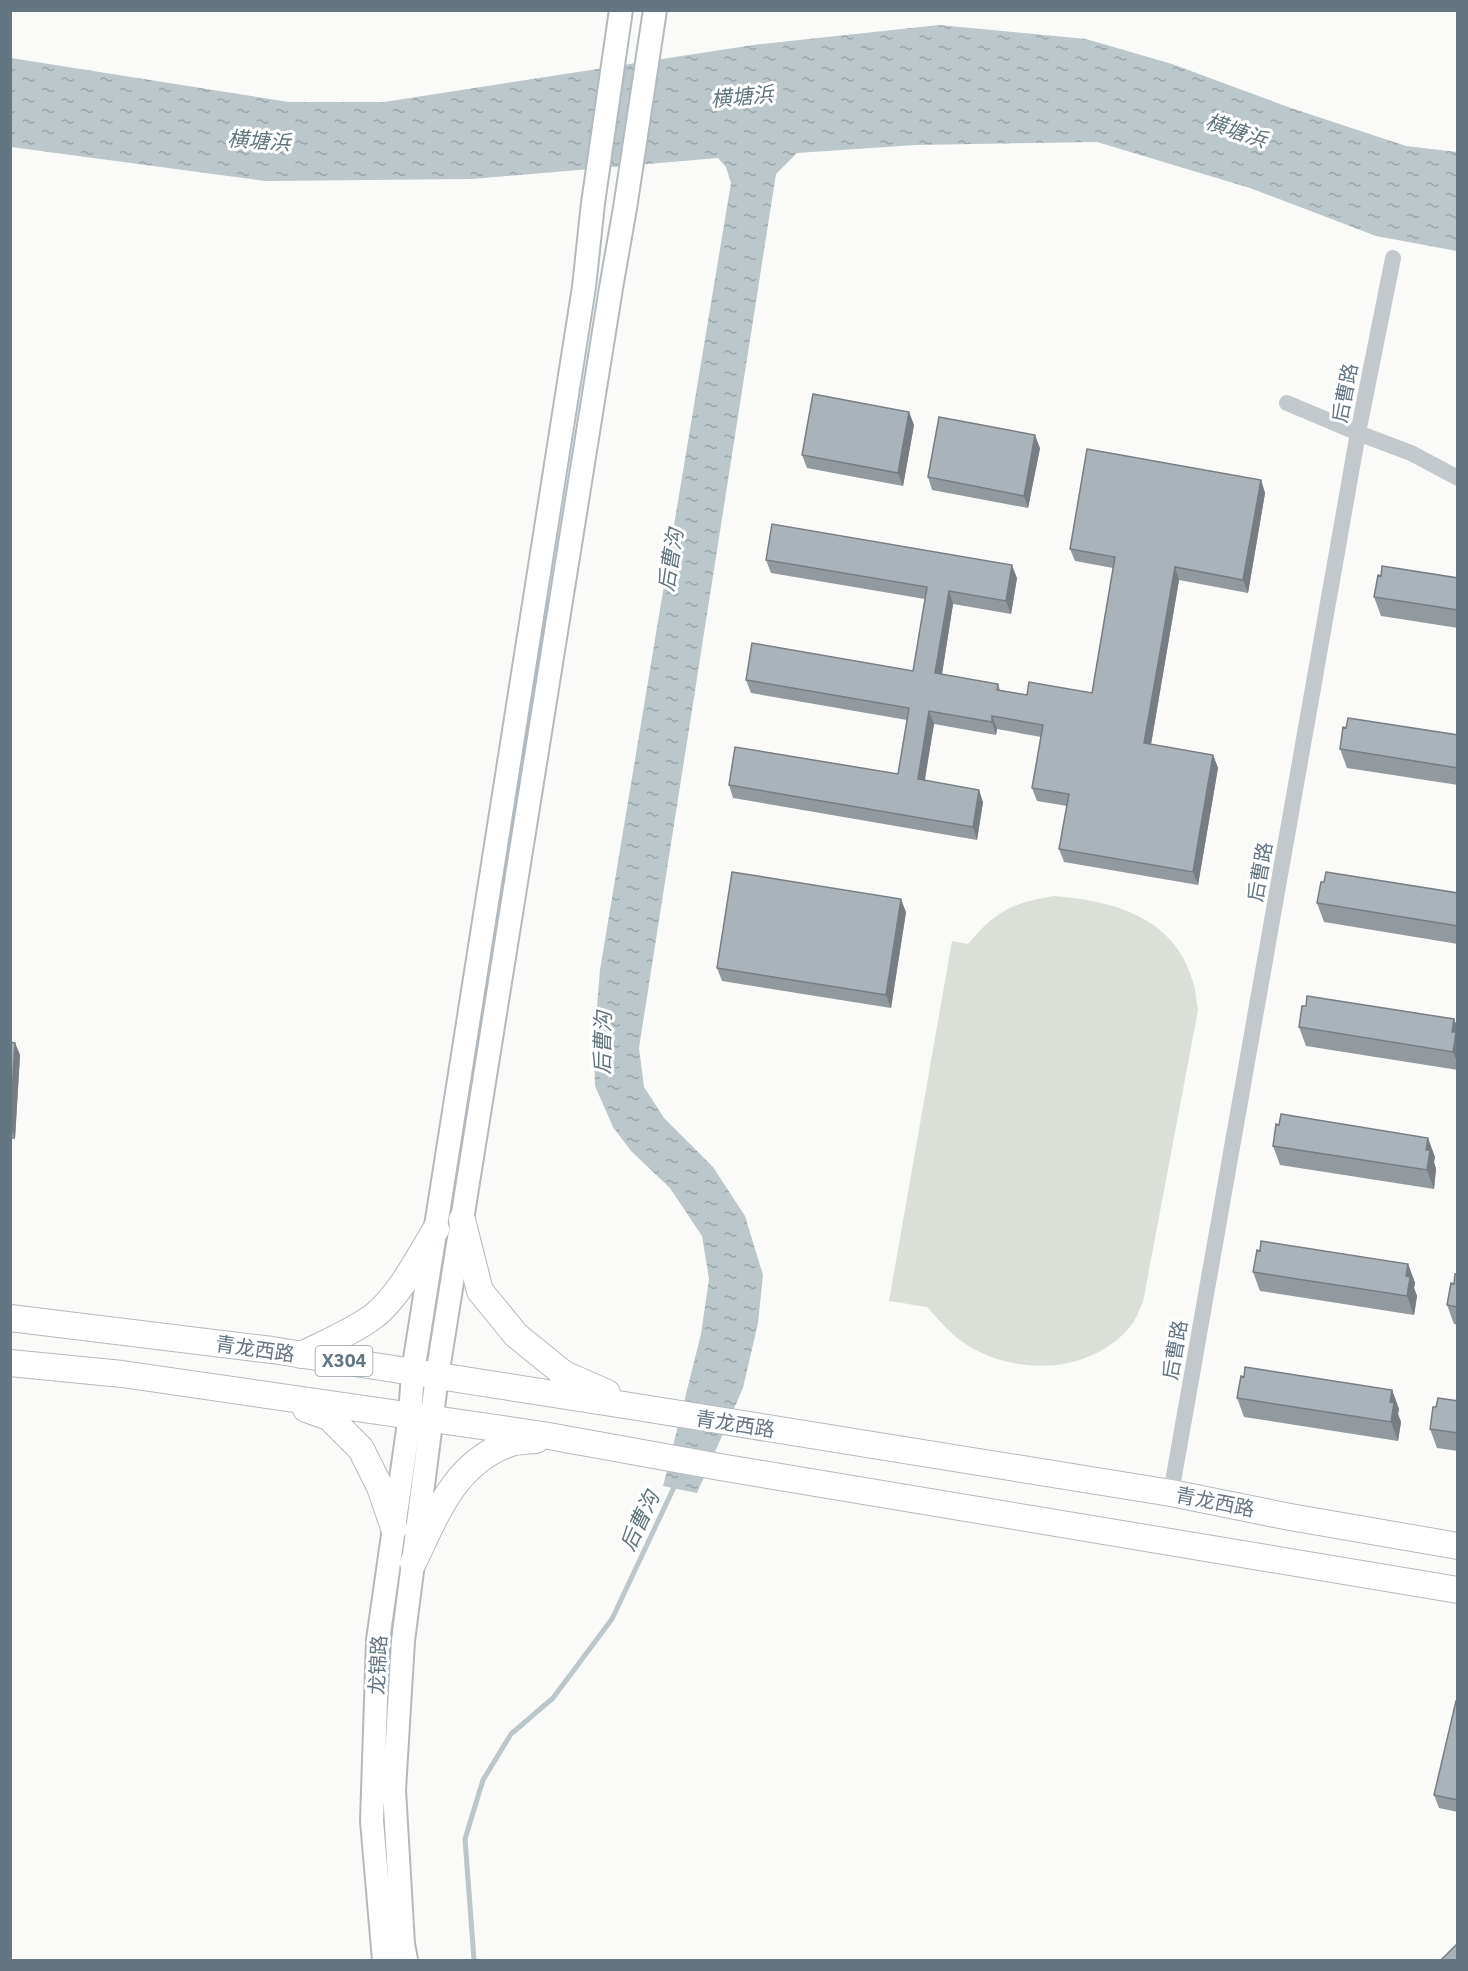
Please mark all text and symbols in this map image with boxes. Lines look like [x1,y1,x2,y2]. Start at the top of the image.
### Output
water label: 横塘浜 [709,79,777,113]
water label: 横塘浜 [1202,107,1273,154]
water label: 横塘浜 [227,124,293,156]
street label: 后曹路 [1326,361,1363,425]
water label: 后曹沟 [651,525,689,593]
street label: 后曹路 [1241,840,1278,904]
water label: 后曹沟 [587,1009,617,1075]
street label: 后曹路 [1156,1318,1193,1382]
street label: 青龙西路 [214,1330,297,1367]
road number: X304 [316,1346,372,1376]
street label: 青龙西路 [693,1404,777,1443]
street label: 青龙西路 [1173,1481,1257,1522]
water label: 后曹沟 [613,1484,666,1555]
street label: 龙锦路 [362,1634,393,1696]

